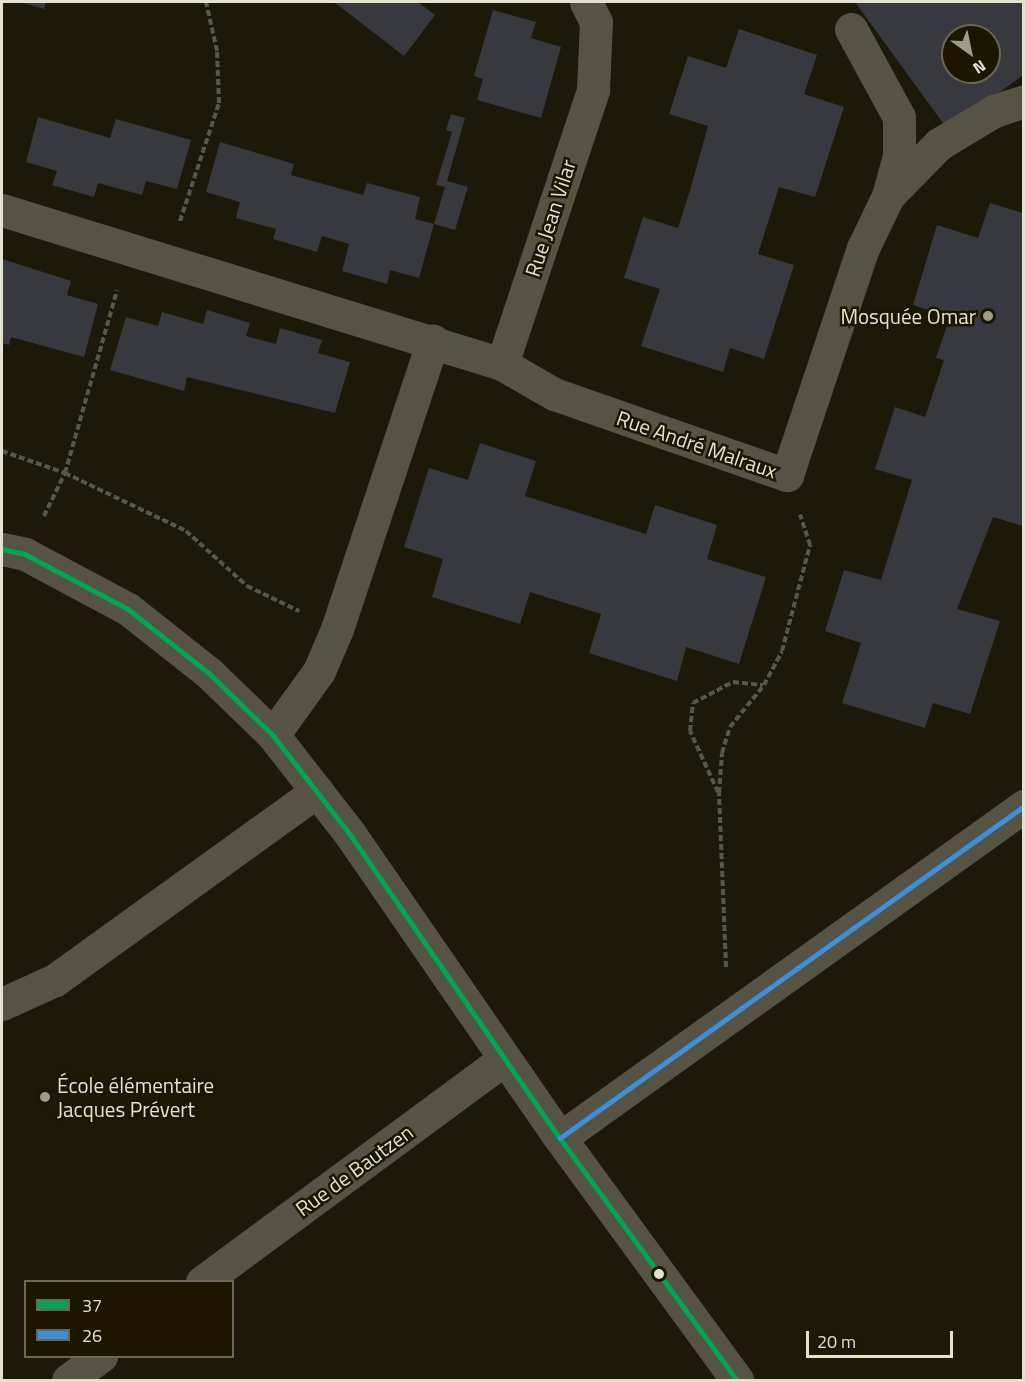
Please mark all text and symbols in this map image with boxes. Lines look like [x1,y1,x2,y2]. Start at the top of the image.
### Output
north arrow [941,24,1001,84]
text: N [969,54,991,81]
street label: Rue Jean Vilar [519,156,581,280]
place label: Mosquée Omar [840,303,976,329]
marker: Mosquée Omar [981,309,995,323]
street label: Rue André Malraux [614,405,780,483]
place label: École élémentaire Jacques Prévert [57,1072,214,1122]
marker: École élémentaire Jacques Prévert [38,1090,52,1104]
street label: Rue de Bautzen [290,1119,418,1221]
unlabelled marker [653,1268,665,1280]
legend [24,1280,234,1358]
text: 37 [82,1292,102,1319]
scale bar [809,1319,956,1357]
text: 26 [82,1322,102,1349]
text: 20 m [817,1328,856,1355]

